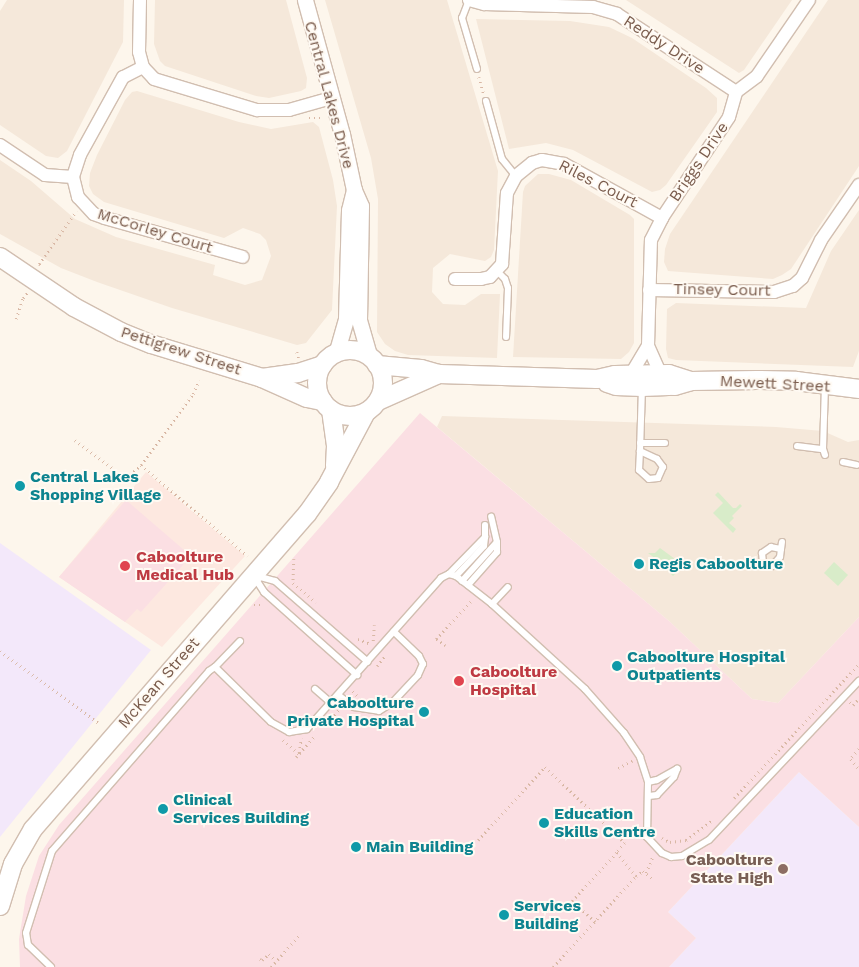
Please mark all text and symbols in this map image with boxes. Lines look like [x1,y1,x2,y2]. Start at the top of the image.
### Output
street label: Reddy Drive [620,12,708,78]
street label: Central Lakes Drive [300,19,358,171]
street label: Briggs Drive [665,119,733,205]
street label: Riles Court [555,156,641,212]
street label: McCorley Court [95,204,215,258]
street label: Tinsey Court [673,280,771,300]
street label: Pettigrew Street [118,322,244,380]
street label: Mewett Street [719,372,831,396]
place label: Central Lakes Shopping Village [30,467,162,505]
marker: Central Lakes Shopping Village [14,480,26,492]
place label: Caboolture Medical Hub [136,547,234,585]
place label: Regis Caboolture [649,554,783,574]
marker: Regis Caboolture [633,558,645,570]
marker: Caboolture Medical Hub [118,559,132,573]
street label: McKean Street [114,634,204,732]
place label: Caboolture Hospital Outpatients [627,647,785,685]
marker: Caboolture Hospital Outpatients [611,660,623,672]
place label: Caboolture Hospital [470,662,557,700]
marker: Caboolture Hospital [452,674,466,688]
place label: Caboolture Private Hospital [287,693,414,731]
marker: Caboolture Private Hospital [418,706,430,718]
place label: Clinical Services Building [173,790,309,828]
marker: Clinical Services Building [157,803,169,815]
place label: Education Skills Centre [554,804,656,842]
marker: Education Skills Centre [538,817,550,829]
place label: Main Building [366,837,473,857]
marker: Main Building [350,841,362,853]
place label: Caboolture State High [686,850,773,888]
marker: Caboolture State High [777,863,789,875]
place label: Services Building [514,896,581,934]
marker: Services Building [498,909,510,921]

